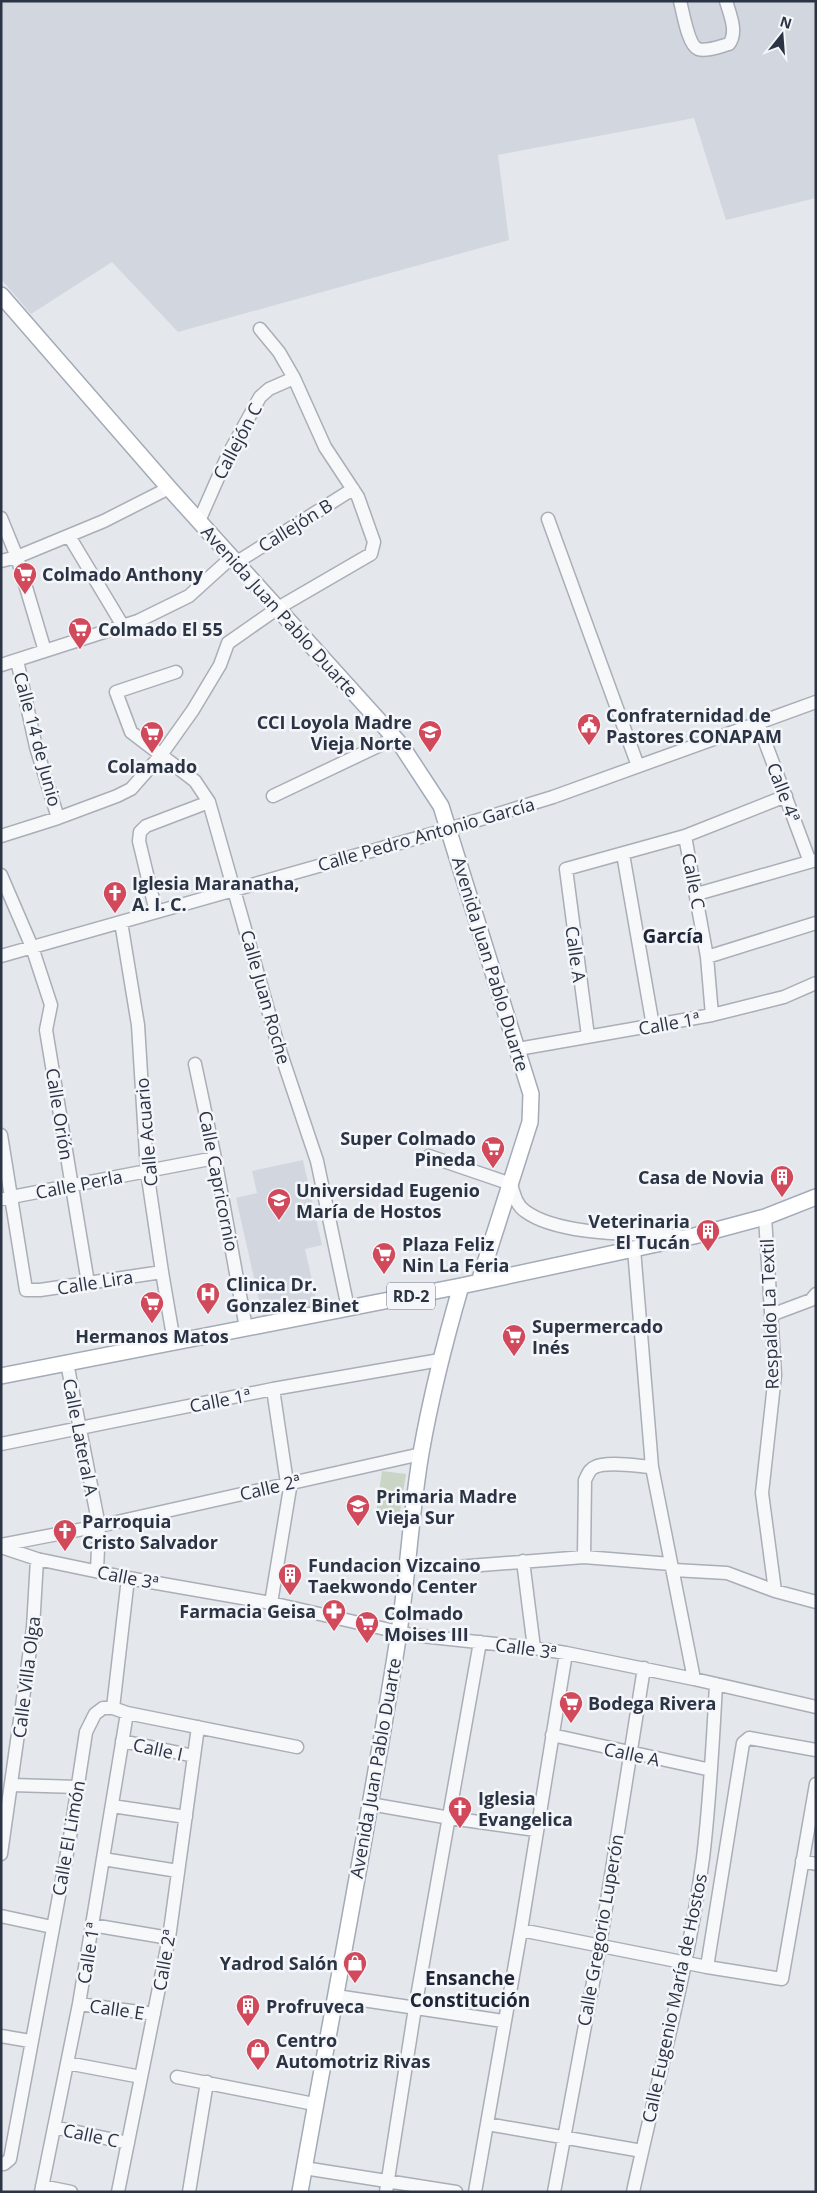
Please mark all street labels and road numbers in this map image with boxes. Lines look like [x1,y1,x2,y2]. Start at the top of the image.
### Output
street label: Callejón C [207,399,267,483]
street label: Callejón B [253,493,337,557]
street label: Avenida Juan Pablo Duarte [196,520,364,702]
street label: Calle 14 de Junio [8,669,68,809]
street label: Calle 4ª [762,759,806,825]
street label: Calle Pedro Antonio García [315,792,537,876]
street label: Calle C [677,851,711,911]
street label: Avenida Juan Pablo Duarte [447,854,535,1074]
street label: Calle A [560,924,592,984]
street label: Calle Juan Roche [235,927,297,1067]
street label: Calle 1ª [636,1006,702,1040]
street label: Calle Orión [41,1066,79,1162]
street label: Calle Acuario [129,1077,163,1187]
street label: Calle Capricornio [194,1109,244,1253]
street label: Calle Perla [33,1164,125,1204]
street label: Respaldo La Textil [754,1238,784,1390]
street label: Calle Lira [55,1264,135,1300]
road number: RD-2 [387,1282,435,1310]
street label: Calle Lateral A [58,1376,104,1498]
street label: Calle 1ª [187,1382,253,1418]
street label: Calle 2ª [237,1468,303,1506]
street label: Calle 3ª [95,1559,161,1595]
street label: Calle Villa Olga [7,1615,45,1739]
street label: Calle 3ª [494,1632,558,1664]
street label: Avenida Juan Pablo Duarte [344,1656,406,1880]
street label: Calle I [131,1732,185,1766]
street label: Calle A [602,1736,663,1772]
street label: Calle El Limón [46,1778,90,1898]
street label: Calle Gregorio Luperón [571,1832,629,2028]
street label: Calle Eugenio María de Hostos [636,1871,712,2125]
street label: Calle 1ª [71,1921,105,1985]
street label: Calle 2ª [147,1927,181,1993]
street label: Calle E [88,1993,146,2025]
street label: Calle C [61,2117,121,2153]

